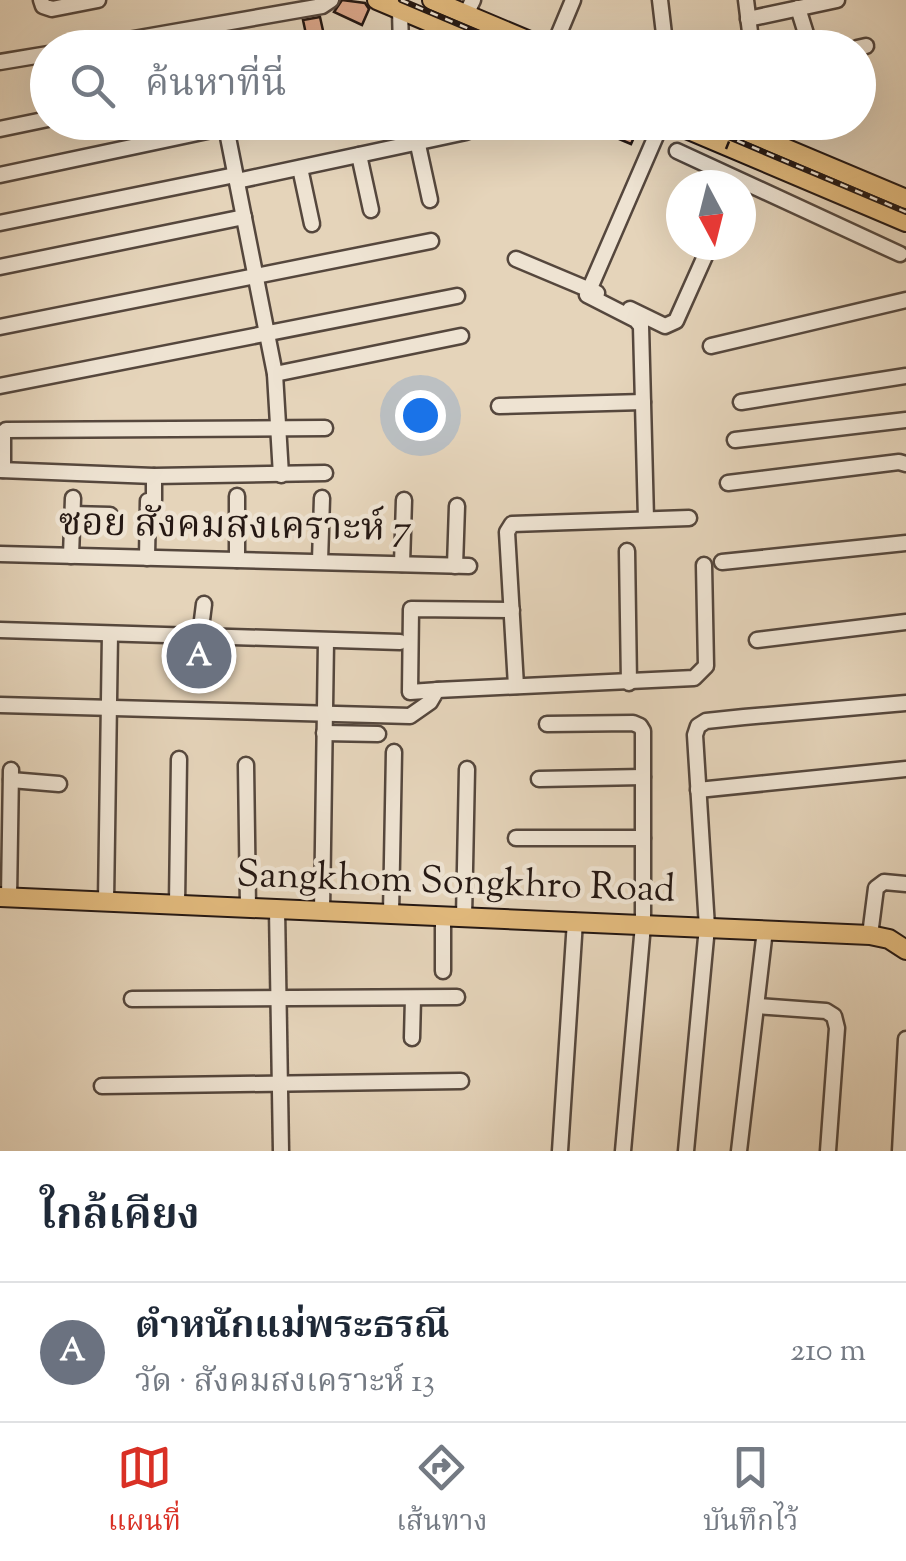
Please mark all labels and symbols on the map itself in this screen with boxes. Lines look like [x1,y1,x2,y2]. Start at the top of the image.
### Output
north arrow [666,170,756,260]
your location [395,390,446,441]
street label: ซอย สังคมสงเคราะห์ 7 [58,498,412,558]
pin: A [166,618,232,694]
street label: Sangkhom Songkhro Road [236,849,676,919]

